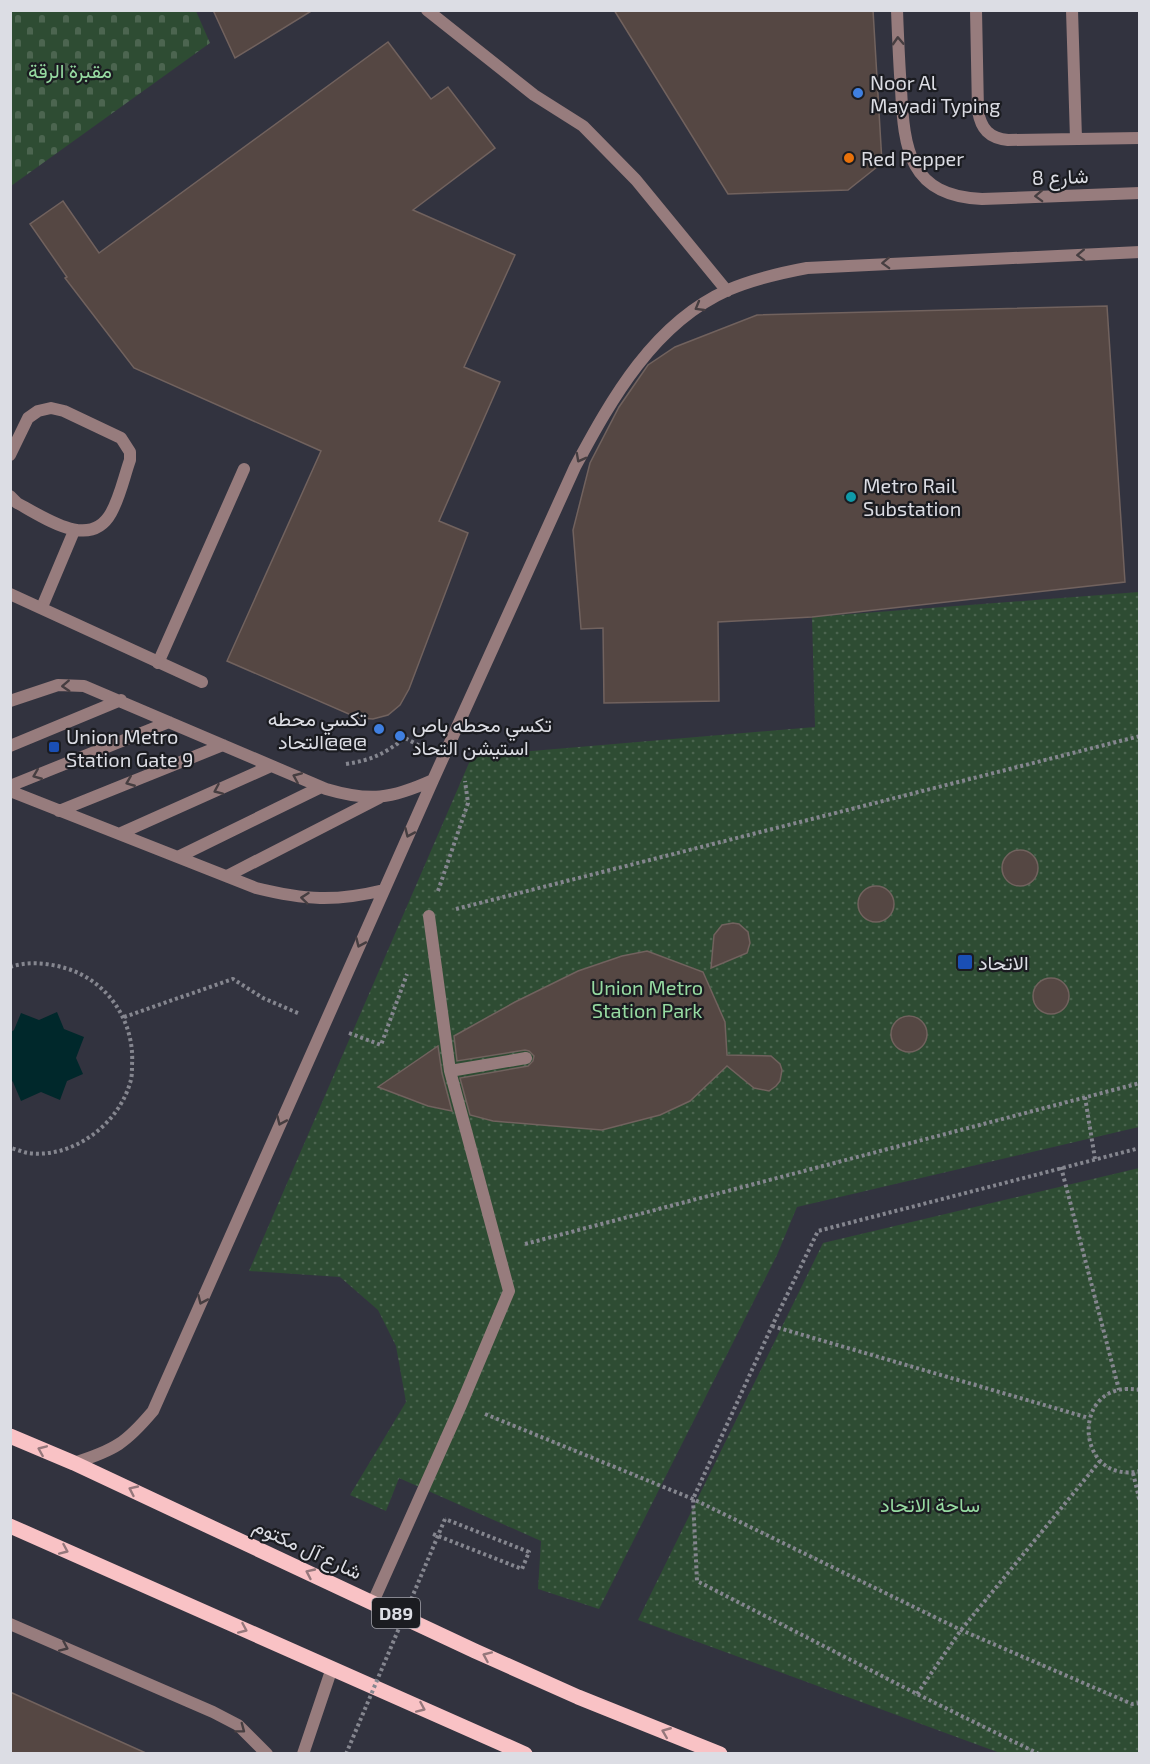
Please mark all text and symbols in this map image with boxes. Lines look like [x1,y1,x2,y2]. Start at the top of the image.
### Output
one-way arrow [892,37,905,46]
park label: مقبرة الرقة [28,58,112,84]
place label: Noor Al Mayadi Typing [870,70,1001,117]
marker: Noor Al Mayadi Typing [851,86,865,100]
place label: Red Pepper [861,146,964,170]
marker: Red Pepper [842,151,856,165]
street label: شارع 8 [1031,163,1089,192]
one-way arrow [1035,190,1044,203]
one-way arrow [1077,248,1086,261]
one-way arrow [882,257,891,269]
one-way arrow [695,300,705,311]
one-way arrow [576,452,587,462]
place label: Metro Rail Substation [863,473,961,520]
marker: Metro Rail Substation [844,490,858,504]
one-way arrow [61,679,70,692]
place label: تكسي محطه التحاد@@@ [268,706,367,753]
place label: تكسي محطه باص استيشن التحاد [412,712,552,760]
marker: تكسي محطه التحاد@@@ [372,722,386,736]
place label: Union Metro Station Gate 9 [66,724,194,771]
marker: تكسي محطه باص استيشن التحاد [393,729,407,743]
marker: Union Metro Station Gate 9 [47,740,61,754]
one-way arrow [33,768,44,780]
one-way arrow [292,772,303,784]
one-way arrow [125,775,136,787]
one-way arrow [213,783,224,795]
one-way arrow [404,827,416,838]
one-way arrow [301,892,310,905]
one-way arrow [355,937,367,948]
place label: الاتحاد [978,950,1029,974]
marker: الاتحاد [956,953,974,971]
park label: Union Metro Station Park [591,975,703,1022]
one-way arrow [276,1115,288,1126]
one-way arrow [197,1293,209,1304]
one-way arrow [38,1445,49,1457]
one-way arrow [129,1486,140,1498]
park label: ساحة الاتحاد [880,1492,980,1516]
street label: شارع آل مكتوم [249,1512,366,1586]
one-way arrow [58,1543,69,1555]
one-way arrow [306,1568,317,1580]
road number: D89 [372,1598,420,1628]
one-way arrow [236,1621,247,1633]
one-way arrow [58,1640,69,1652]
one-way arrow [482,1651,493,1663]
one-way arrow [414,1700,425,1712]
one-way arrow [234,1721,245,1732]
one-way arrow [661,1727,672,1739]

